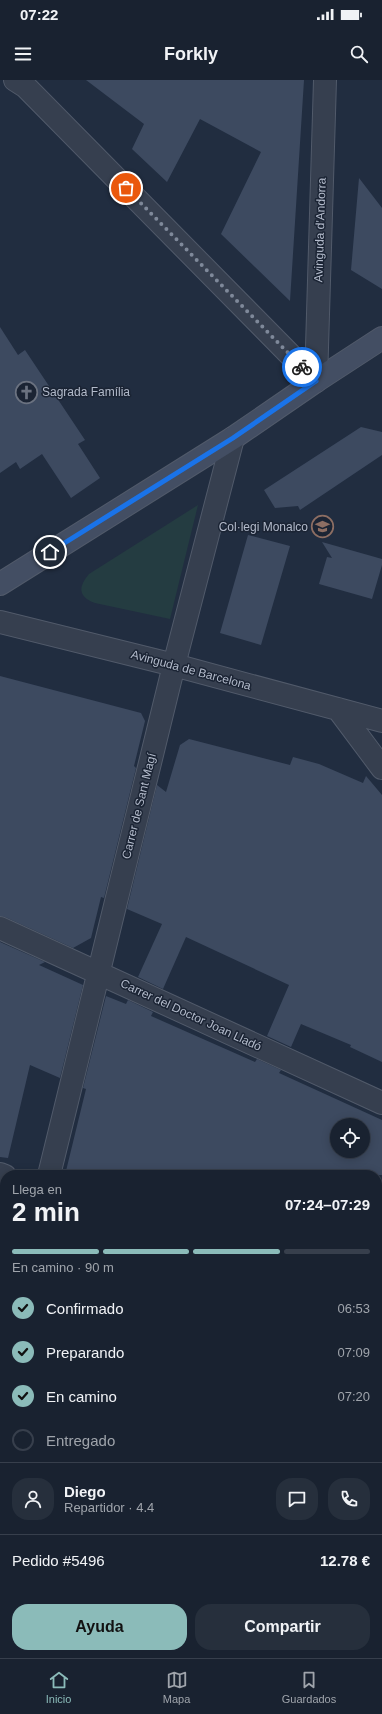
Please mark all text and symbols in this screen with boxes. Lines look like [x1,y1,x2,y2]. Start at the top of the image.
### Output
text: 07:22 [20,6,58,23]
icon: menu [12,43,34,65]
icon: search [348,43,370,65]
text: Forkly [164,44,218,64]
pin [109,171,143,205]
icon: bag [115,177,137,199]
street label: Avinguda d'Andorra [311,177,329,283]
courier [282,347,322,387]
icon: bike [291,356,313,378]
church icon: Sagrada Família [13,379,39,405]
place label: Sagrada Família [42,385,130,399]
school or university icon: Col·legi Monalco [310,514,336,540]
place label: Col·legi Monalco [219,520,308,534]
pin [33,535,67,569]
icon: home [39,541,61,563]
street label: Avinguda de Barcelona [129,647,253,693]
street label: Carrer de Sant Magí [119,751,159,860]
street label: Carrer del Doctor Joan Lladó [118,976,264,1054]
map controls [330,1118,370,1158]
button: locate [330,1118,370,1158]
text: Llega en [12,1182,62,1197]
text: 07:24–07:29 [285,1196,370,1213]
text: 2 min [12,1197,80,1227]
text: En camino · 90 m [12,1260,114,1275]
icon: check [12,1297,34,1319]
text: Confirmado [46,1300,124,1317]
text: 06:53 [337,1301,370,1316]
icon: check [12,1341,34,1363]
text: Preparando [46,1344,124,1361]
text: 07:09 [337,1345,370,1360]
icon: check [12,1385,34,1407]
text: En camino [46,1388,117,1405]
text: 07:20 [337,1389,370,1404]
text: Entregado [46,1432,115,1449]
button: person [12,1478,54,1520]
button: chat [276,1478,318,1520]
button: phone [328,1478,370,1520]
text: Diego [64,1483,106,1500]
text: Repartidor · 4.4 [64,1500,154,1515]
text: Pedido #5496 [12,1552,105,1569]
text: 12.78 € [320,1552,370,1569]
button: Ayuda [12,1604,187,1650]
button: Compartir [195,1604,370,1650]
tab: Inicio [46,1669,71,1705]
tab: Mapa [163,1669,190,1705]
tab: Guardados [282,1669,336,1705]

